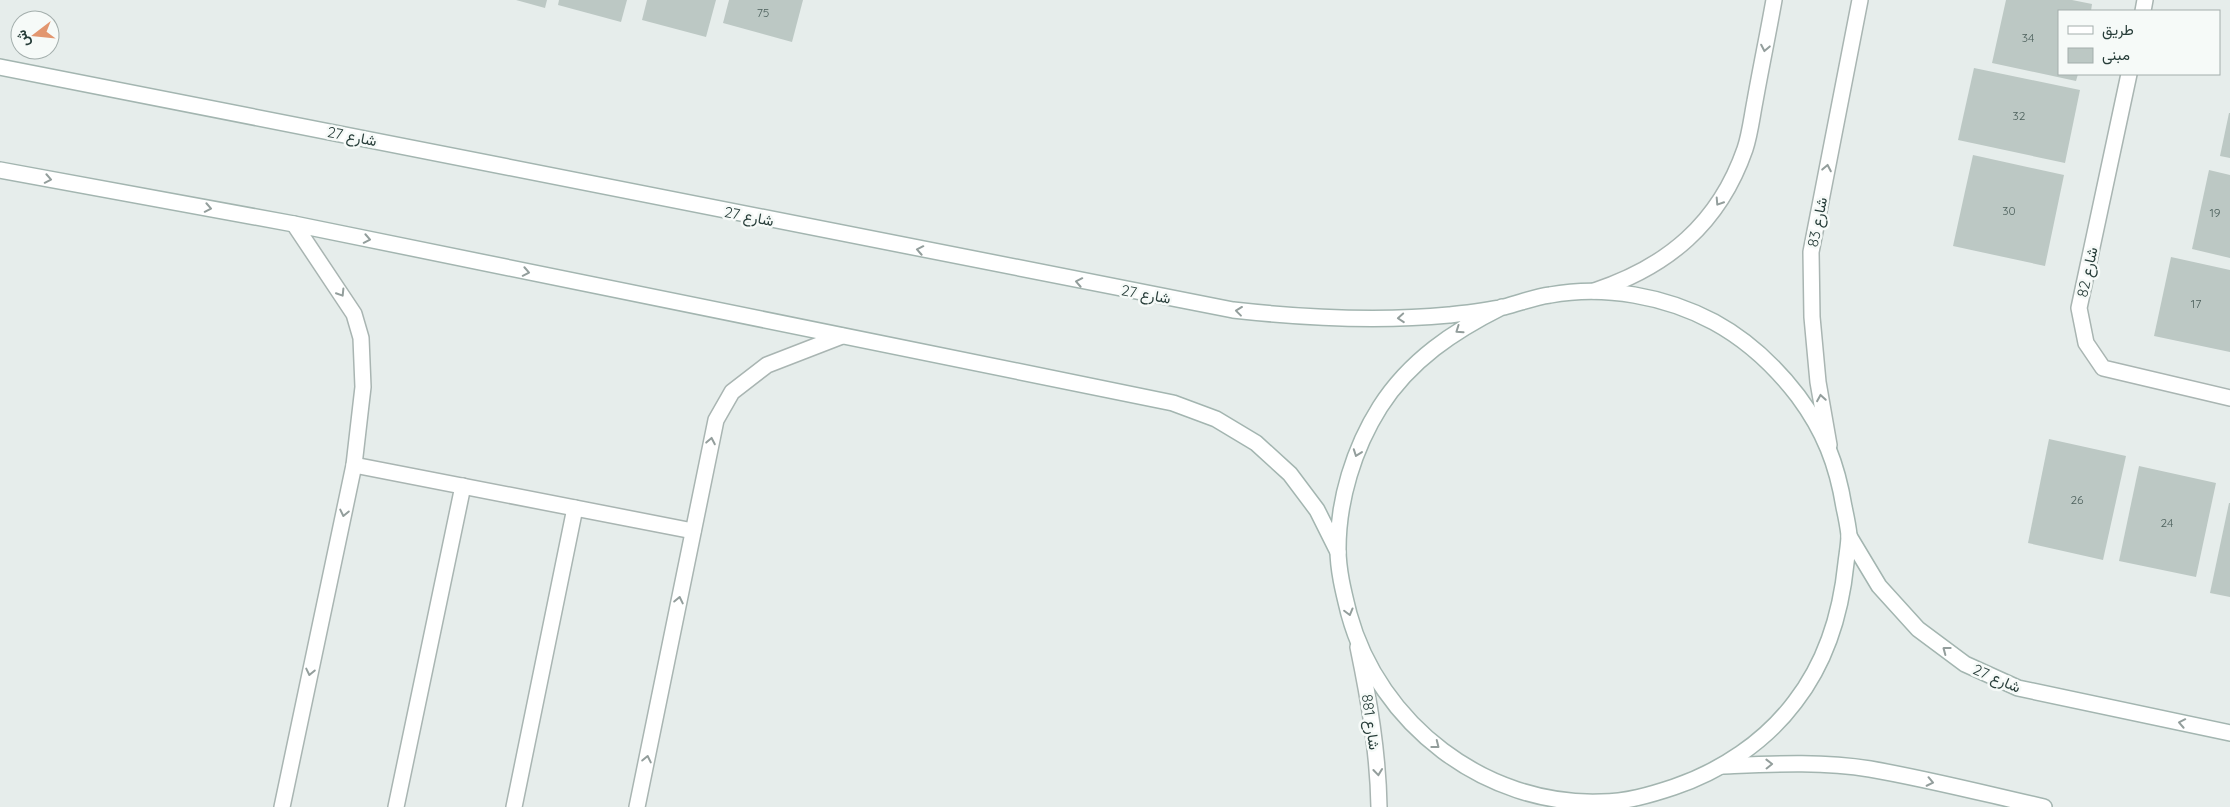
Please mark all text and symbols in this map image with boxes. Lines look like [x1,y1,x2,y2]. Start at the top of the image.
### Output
house number: 75 [757,5,769,20]
north arrow [10,10,60,60]
legend [2058,10,2220,75]
text: طريق [2102,20,2134,40]
text: ش [11,28,33,49]
house number: 34 [2022,30,2034,45]
one-way arrow [1760,43,1771,52]
text: مبنى [2102,45,2130,65]
house number: 32 [2013,108,2026,123]
street label: شارع 27 [325,122,379,152]
one-way arrow [1822,164,1832,173]
one-way arrow [44,173,52,183]
street label: شارع 83 [1803,195,1833,249]
one-way arrow [1716,196,1725,206]
street label: شارع 27 [722,202,776,232]
one-way arrow [203,203,212,213]
house number: 30 [2002,203,2016,218]
house number: 19 [2209,205,2221,220]
one-way arrow [363,234,372,244]
one-way arrow [916,245,925,255]
street label: شارع 82 [2072,245,2104,299]
one-way arrow [522,266,531,276]
one-way arrow [1075,277,1084,287]
street label: شارع 27 [1119,280,1172,310]
one-way arrow [335,288,344,297]
house number: 17 [2191,296,2201,311]
one-way arrow [1235,306,1243,317]
one-way arrow [1397,312,1405,323]
one-way arrow [1455,324,1465,333]
one-way arrow [1817,394,1827,403]
one-way arrow [706,436,716,445]
one-way arrow [1353,448,1363,457]
house number: 26 [2070,492,2084,507]
one-way arrow [339,508,350,517]
house number: 24 [2161,515,2173,530]
one-way arrow [673,596,684,604]
one-way arrow [1343,607,1353,615]
one-way arrow [1943,647,1952,655]
street label: شارع 27 [1969,659,2024,698]
one-way arrow [306,667,316,676]
street label: شارع 881 [1356,693,1384,752]
one-way arrow [2178,719,2187,729]
one-way arrow [1430,740,1439,748]
one-way arrow [641,755,651,764]
one-way arrow [1766,759,1774,769]
one-way arrow [1372,768,1383,776]
one-way arrow [1926,777,1935,787]

